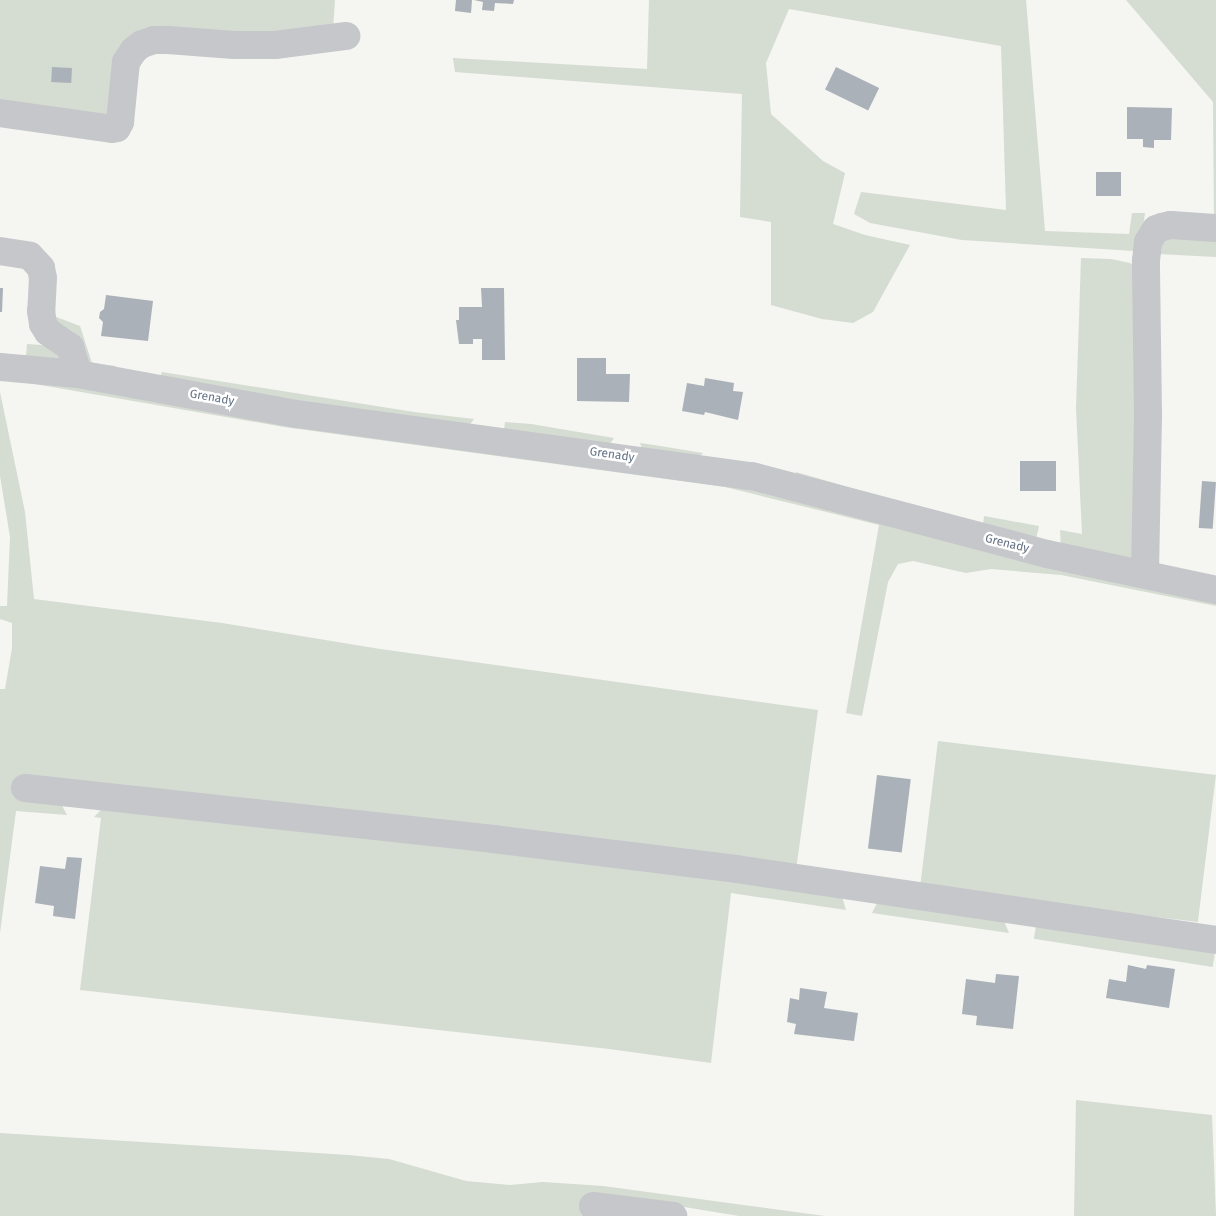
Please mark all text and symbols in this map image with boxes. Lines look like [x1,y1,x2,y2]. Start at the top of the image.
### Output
street label: Grenady [189,387,235,409]
street label: Grenady [589,445,635,465]
street label: Grenady [983,532,1031,556]

